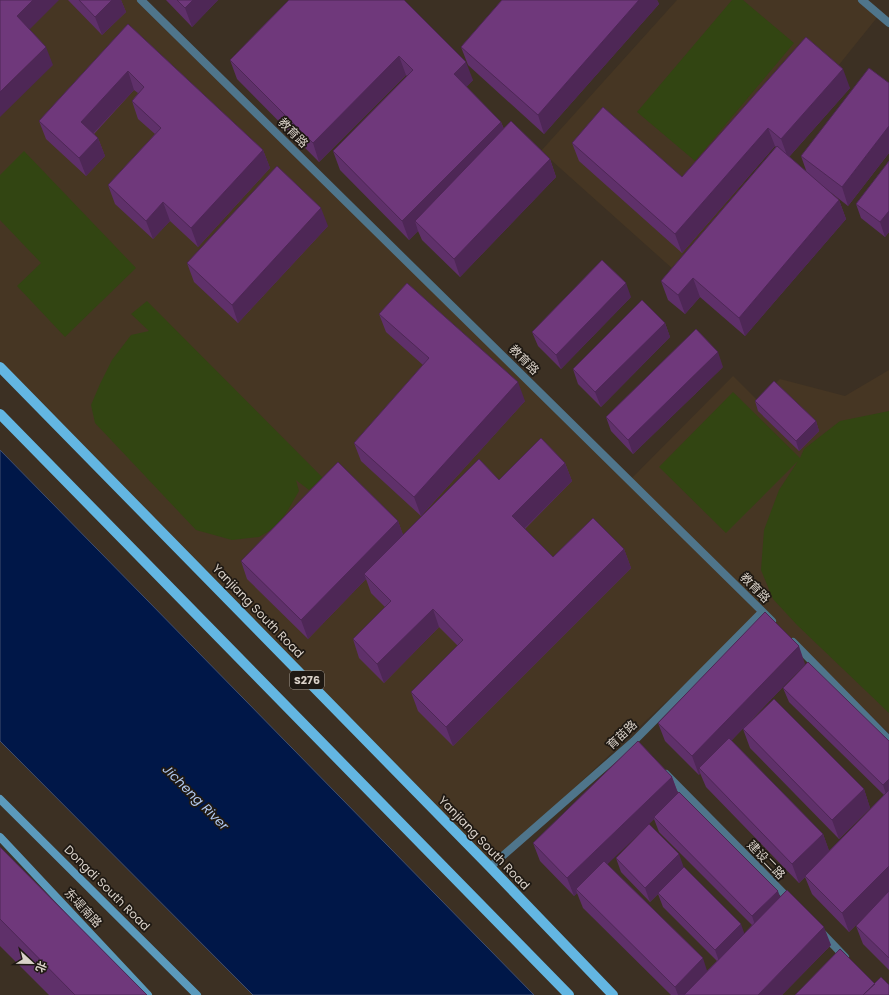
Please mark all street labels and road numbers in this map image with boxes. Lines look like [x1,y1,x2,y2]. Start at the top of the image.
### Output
street label: 教育路 [275,114,312,151]
street label: 教育路 [506,341,543,378]
street label: Yanjiang South Road [209,560,308,661]
street label: 教育路 [737,569,774,606]
road number: S276 [290,671,324,689]
street label: 育苗路 [603,716,641,753]
street label: Yanjiang South Road [435,792,534,893]
street label: 建设二路 [744,836,789,883]
street label: Dongdi South Road [61,841,154,934]
street label: 东堤南路 [61,884,106,931]

